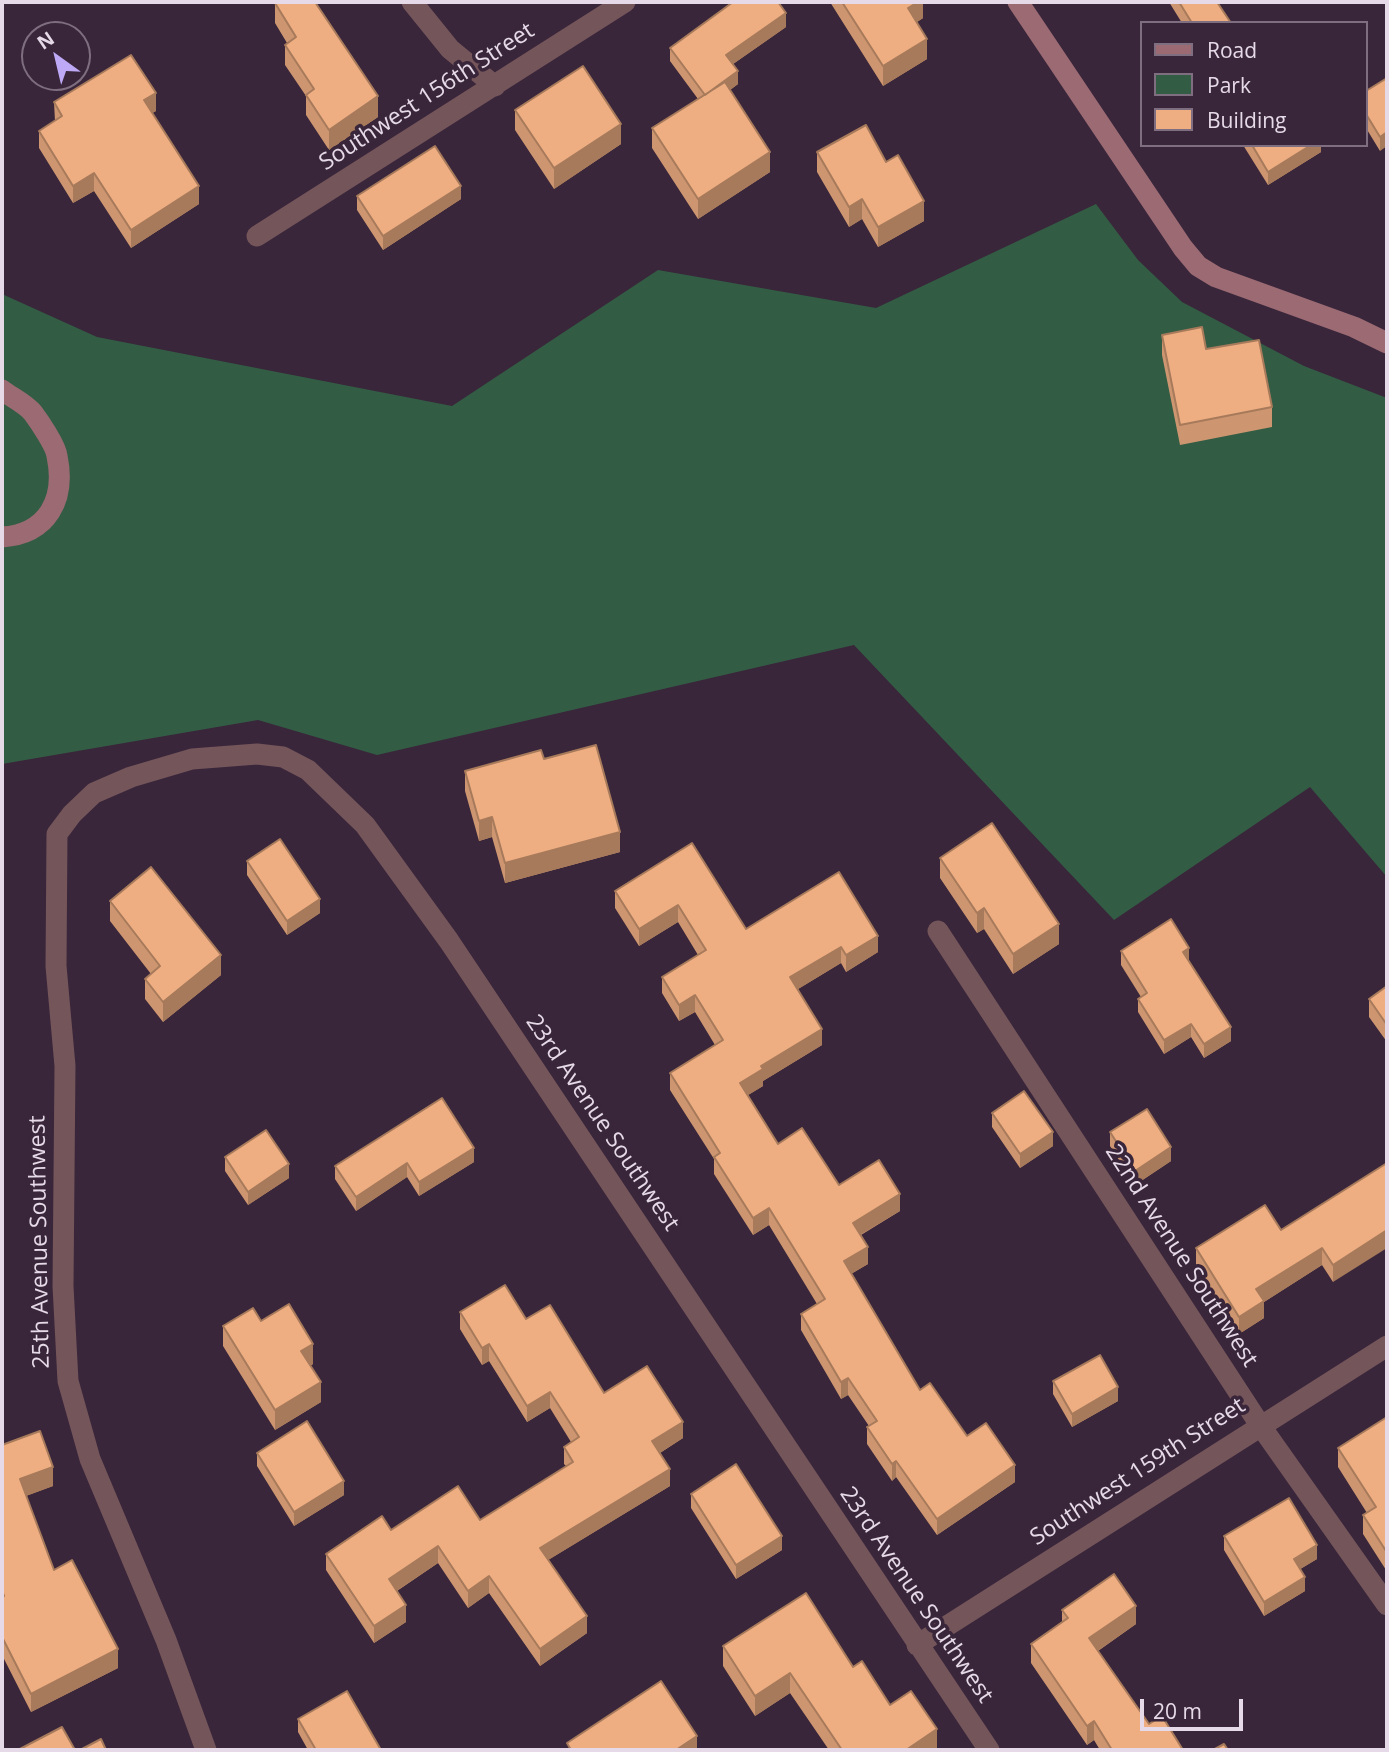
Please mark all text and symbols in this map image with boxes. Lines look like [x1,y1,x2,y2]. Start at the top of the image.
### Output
street label: Southwest 156th Street [314,17,540,177]
north arrow [21,21,91,91]
legend [1140,21,1368,147]
text: N [32,25,59,55]
text: Road [1207,36,1257,64]
text: Park [1207,71,1251,99]
text: Building [1207,106,1286,134]
street label: 23rd Avenue Southwest [519,1010,685,1236]
street label: 25th Avenue Southwest [24,1115,56,1369]
street label: 22nd Avenue Southwest [1099,1140,1263,1372]
street label: Southwest 159th Street [1025,1392,1251,1552]
street label: 23rd Avenue Southwest [833,1482,999,1708]
scale bar [1144,1686,1247,1730]
text: 20 m [1153,1697,1202,1725]

